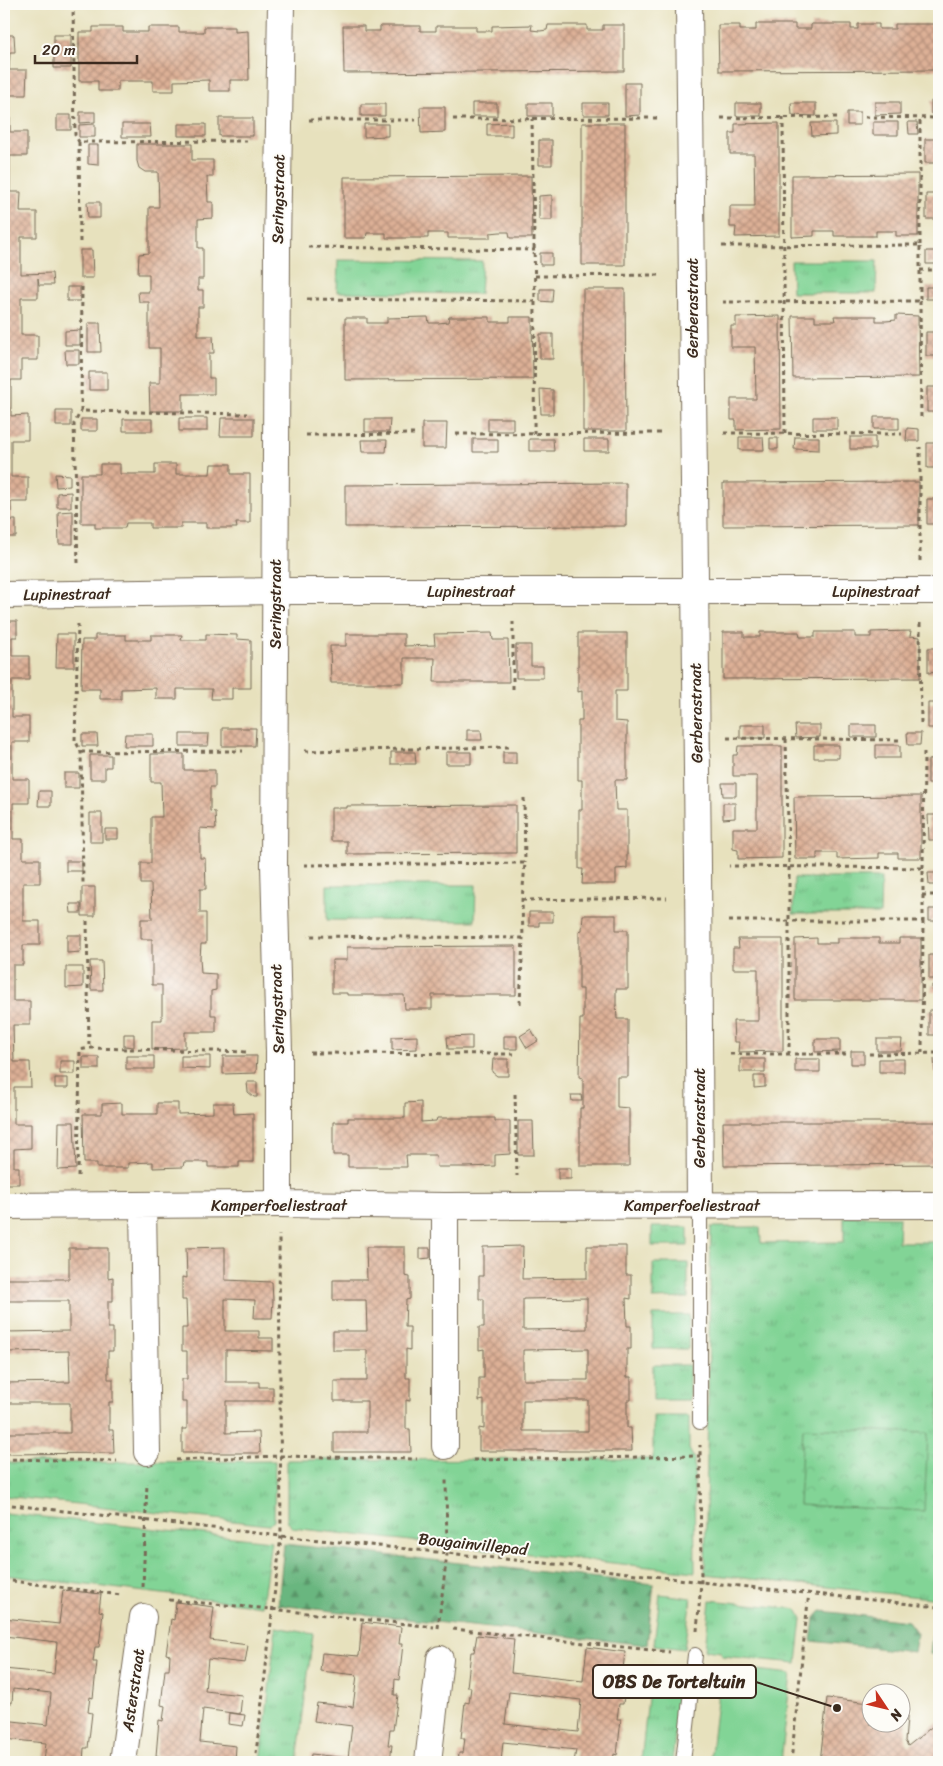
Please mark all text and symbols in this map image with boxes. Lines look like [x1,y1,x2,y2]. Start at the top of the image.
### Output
scale bar [35,32,138,64]
text: 20 m [42,37,76,63]
street label: Seringstraat [263,154,293,244]
street label: Gerberastraat [678,258,707,358]
street label: Seringstraat [261,559,290,649]
street label: Lupinestraat [427,577,515,606]
street label: Lupinestraat [832,577,920,606]
street label: Lupinestraat [23,579,112,609]
street label: Gerberastraat [681,663,711,763]
street label: Seringstraat [261,964,293,1054]
street label: Gerberastraat [685,1068,714,1168]
street label: Kamperfoeliestraat [211,1191,347,1220]
street label: Kamperfoeliestraat [624,1191,760,1220]
street label: Bougainvillepad [417,1524,531,1564]
street label: Asterstraat [113,1647,153,1734]
callout: OBS De Torteltuin [593,1665,756,1698]
text: OBS De Torteltuin [603,1666,746,1698]
north arrow [860,1684,910,1734]
text: N [883,1703,910,1727]

